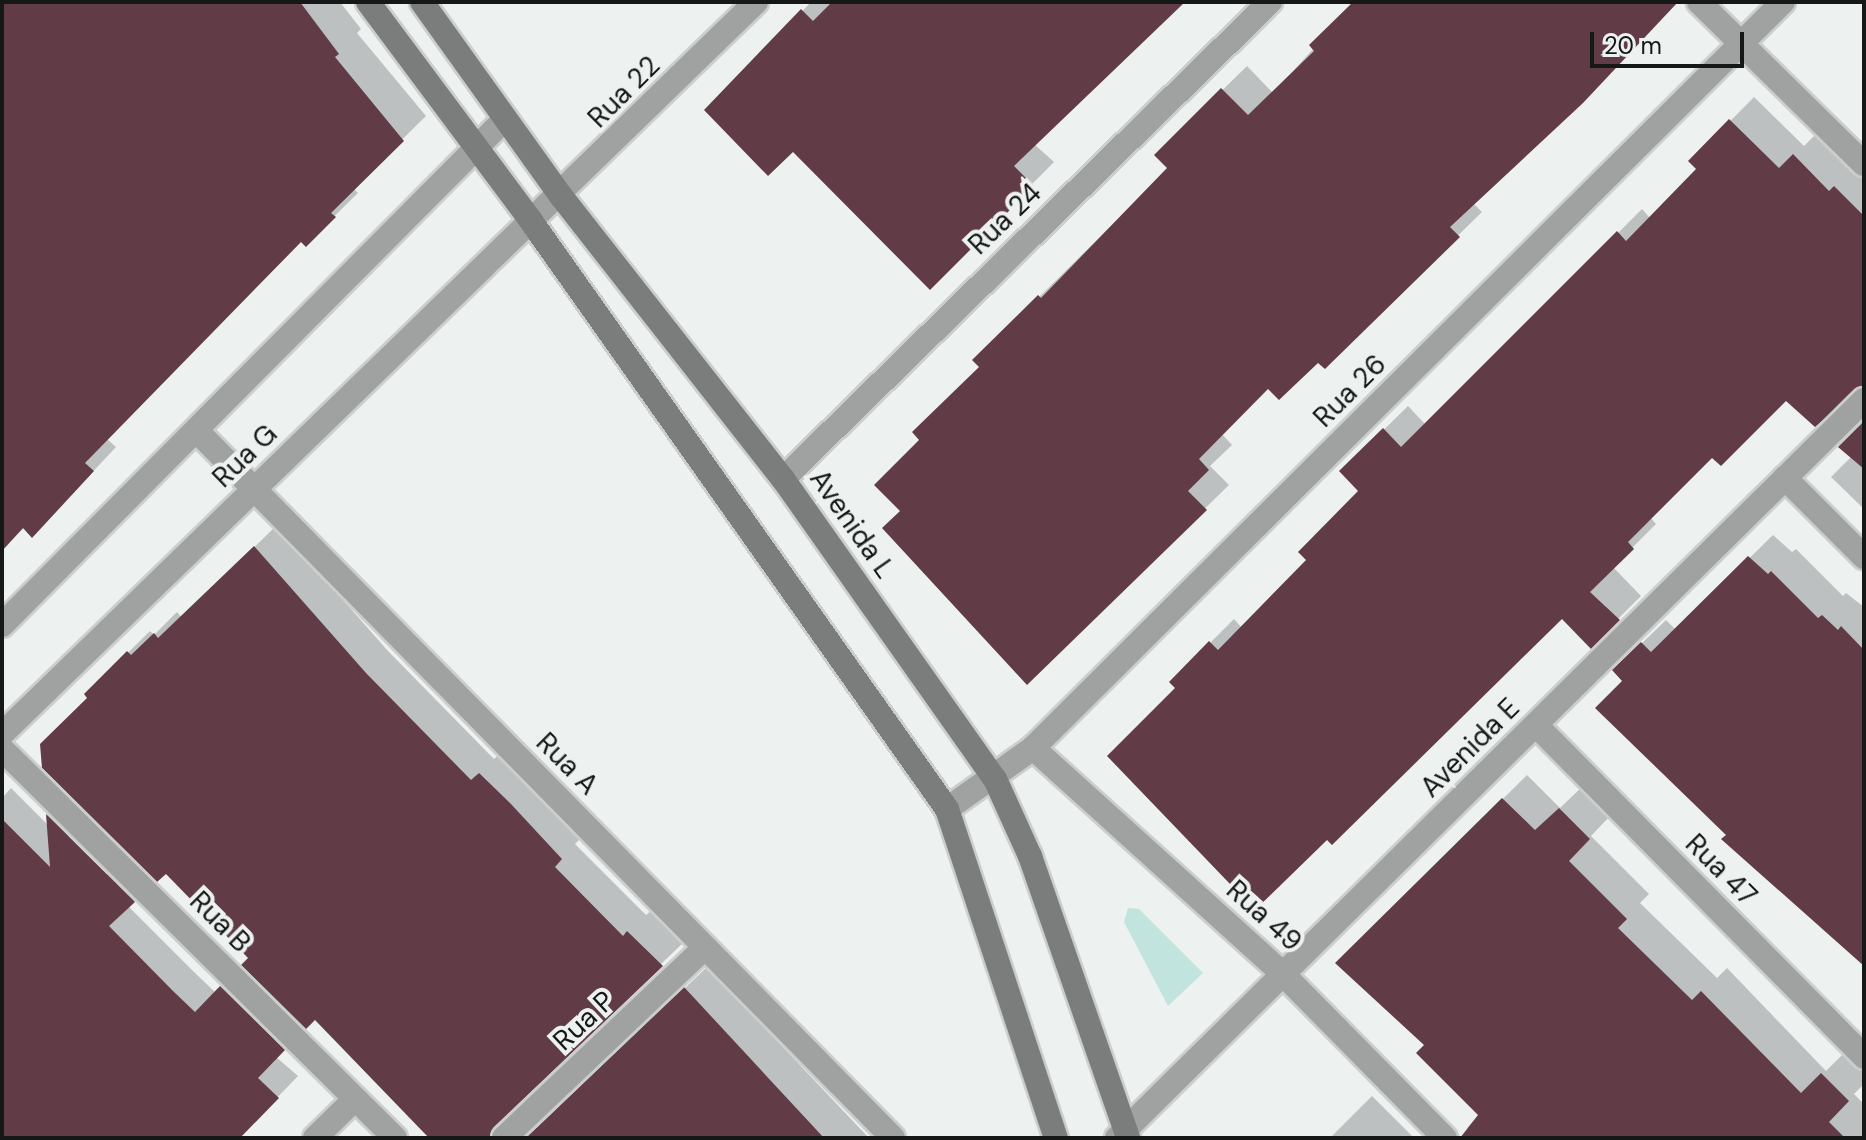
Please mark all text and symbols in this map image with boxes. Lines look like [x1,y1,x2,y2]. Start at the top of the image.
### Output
scale bar [1594,16,1748,66]
text: 20 m [1604,30,1662,61]
street label: Rua 22 [581,49,667,135]
street label: Rua 24 [962,176,1048,262]
street label: Rua 26 [1307,348,1393,434]
street label: Rua G [206,417,284,495]
street label: Avenida L [802,463,902,585]
street label: Avenida E [1414,692,1526,804]
street label: Rua A [529,726,605,802]
street label: Rua 47 [1678,827,1764,913]
street label: Rua 49 [1219,873,1309,959]
street label: Rua B [183,885,257,959]
street label: Rua P [546,984,622,1058]

